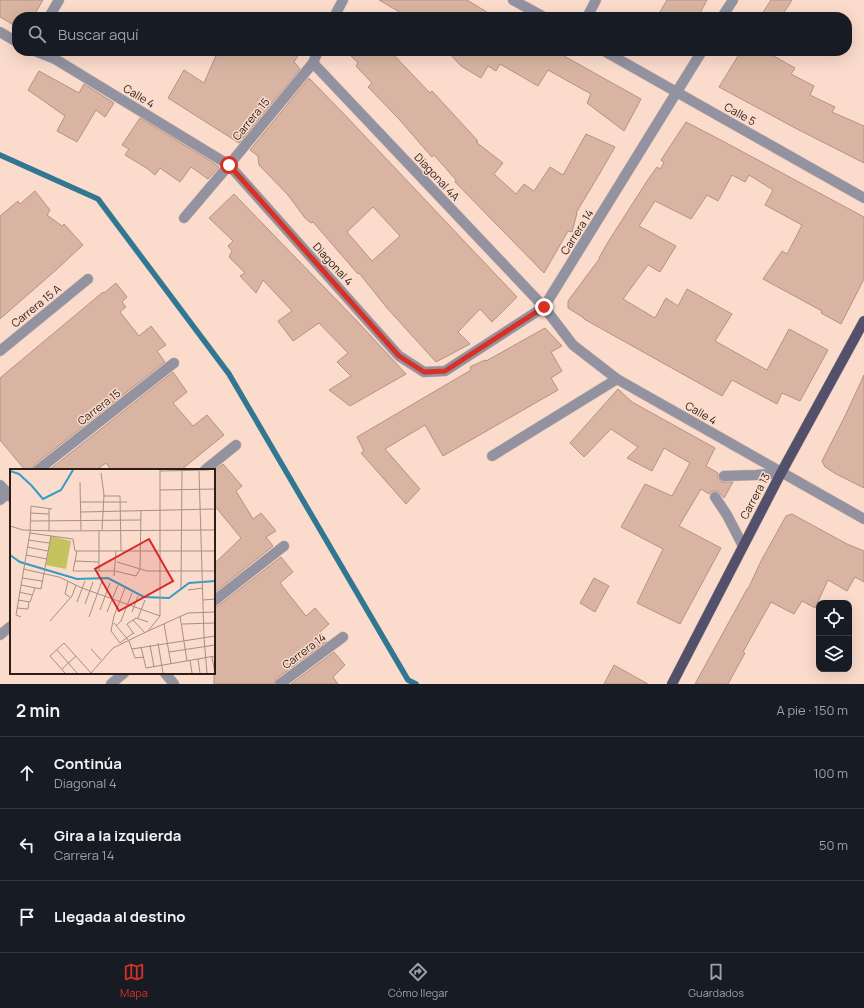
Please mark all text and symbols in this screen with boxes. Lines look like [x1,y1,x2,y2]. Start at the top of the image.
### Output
search box [12,12,852,56]
icon: search [26,23,48,45]
text: Buscar aquí [58,24,139,45]
street label: Calle 4 [121,80,158,111]
street label: Carrera 15 [229,94,272,143]
street label: Calle 5 [722,99,759,128]
street label: Diagonal 4A [411,150,463,204]
route start [220,156,238,174]
street label: Carrera 14 [557,206,596,257]
street label: Diagonal 4 [310,239,357,288]
street label: Carrera 15 A [8,281,64,330]
route end [535,298,553,316]
street label: Carrera 15 [74,385,123,428]
street label: Calle 4 [683,398,720,428]
inset map [10,469,215,674]
street label: Carrera 13 [736,470,773,522]
map controls [816,600,852,672]
button: locate [816,600,852,636]
street label: Carrera 14 [279,629,329,672]
button: layers [816,636,852,672]
text: 2 min [16,699,60,722]
text: A pie · 150 m [777,701,848,719]
text: Continúa [54,753,122,774]
icon: ahead [16,762,38,784]
text: 100 m [813,764,848,782]
text: Diagonal 4 [54,774,117,792]
text: Gira a la izquierda [54,825,181,846]
icon: left [16,834,38,856]
text: 50 m [819,836,848,854]
text: Carrera 14 [54,846,114,864]
icon: arrive [16,906,38,928]
text: Llegada al destino [54,906,186,927]
tab: Mapa [120,961,148,1000]
tab: Cómo llegar [388,961,448,1000]
tab: Guardados [688,961,744,1000]

